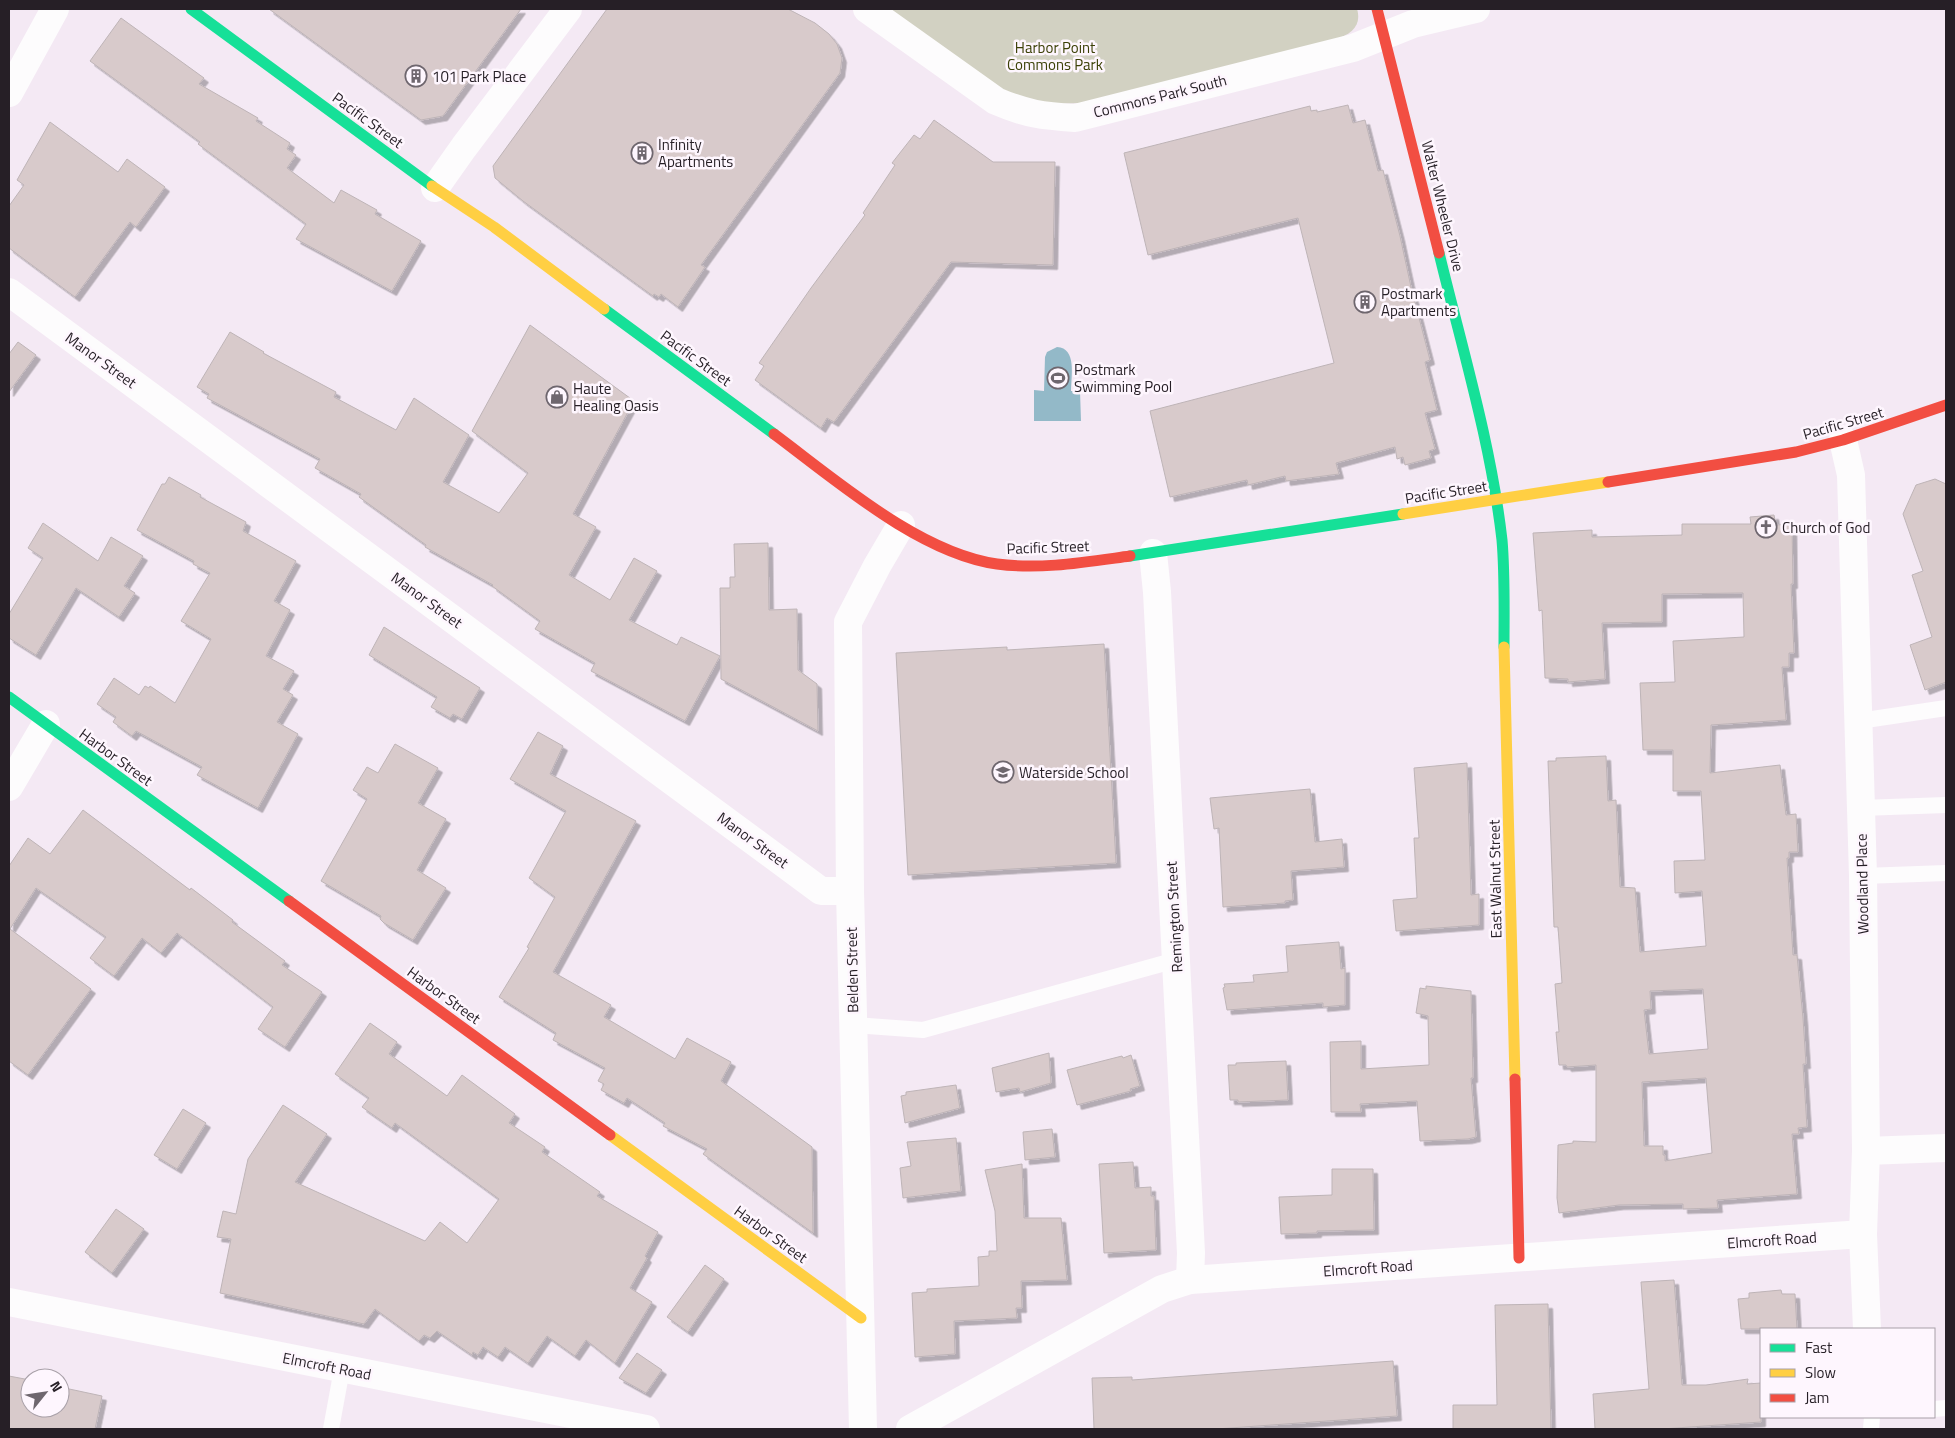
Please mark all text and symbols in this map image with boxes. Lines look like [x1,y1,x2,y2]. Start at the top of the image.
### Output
park label: Harbor Point Commons Park [1007,36,1103,76]
building icon: 101 Park Place [404,64,428,88]
place label: 101 Park Place [432,65,526,88]
street label: Commons Park South [1091,68,1229,124]
street label: Pacific Street [328,86,409,154]
place label: Infinity Apartments [658,133,733,173]
street label: Walter Wheeler Drive [1416,138,1470,274]
building icon: Infinity Apartments [630,141,654,165]
place label: Postmark Apartments [1381,282,1456,322]
building icon: Postmark Apartments [1353,290,1377,314]
street label: Pacific Street [656,324,737,392]
street label: Manor Street [61,326,142,394]
place label: Postmark Swimming Pool [1074,358,1172,398]
sports icon: Postmark Swimming Pool [1046,366,1070,390]
place label: Haute Healing Oasis [573,377,659,417]
shop icon: Haute Healing Oasis [545,385,569,409]
street label: Pacific Street [1800,400,1887,445]
street label: Pacific Street [1403,474,1489,510]
church icon: Church of God [1754,515,1778,539]
place label: Church of God [1782,516,1870,539]
street label: Pacific Street [1006,534,1091,560]
street label: Manor Street [387,566,468,634]
street label: Harbor Street [75,722,158,792]
school or university icon: Waterside School [991,760,1015,784]
place label: Waterside School [1019,761,1129,784]
street label: Manor Street [713,806,794,874]
street label: East Walnut Street [1482,819,1508,939]
street label: Woodland Place [1850,833,1874,935]
street label: Remington Street [1160,860,1188,973]
street label: Belden Street [840,926,864,1013]
street label: Harbor Street [403,960,486,1030]
street label: Harbor Street [730,1199,813,1269]
street label: Elmcroft Road [1726,1225,1818,1255]
street label: Elmcroft Road [1322,1253,1414,1283]
legend [1760,1328,1935,1418]
text: Fast [1805,1336,1833,1359]
street label: Elmcroft Road [281,1346,373,1386]
text: Slow [1805,1361,1836,1384]
north arrow [20,1368,70,1418]
text: N [45,1377,68,1396]
text: Jam [1805,1386,1829,1409]

